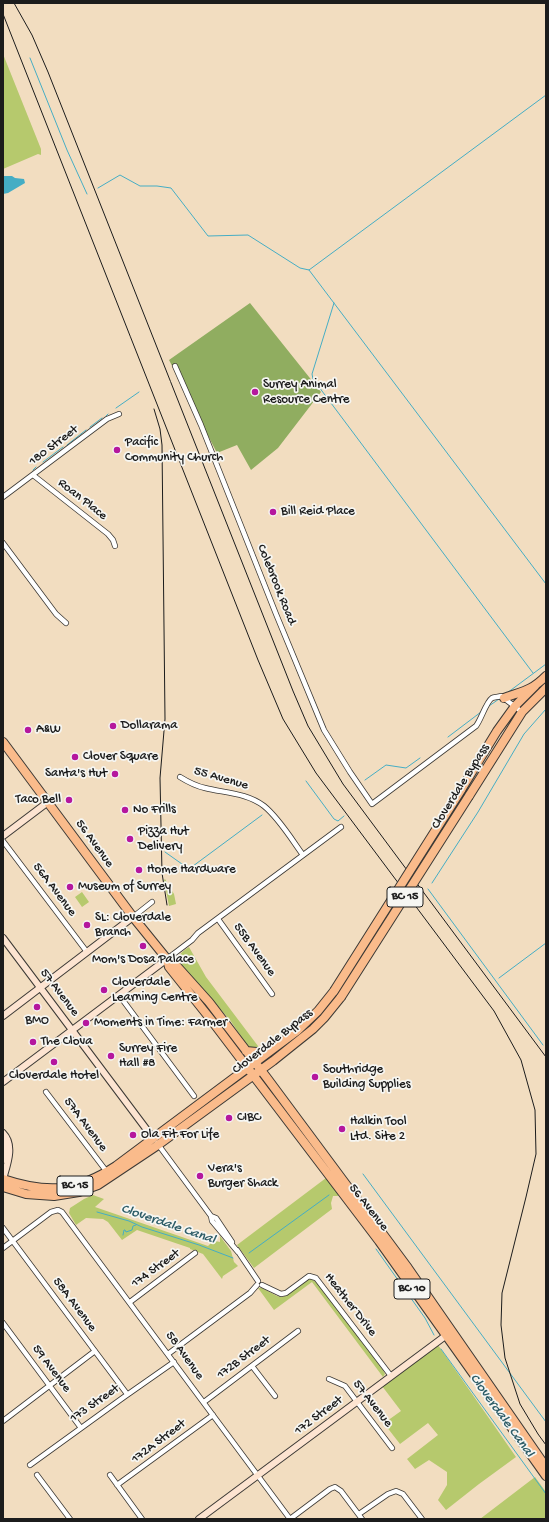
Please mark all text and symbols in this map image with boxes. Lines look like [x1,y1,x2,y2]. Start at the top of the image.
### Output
place label: Surrey Animal Resource Centre [263,377,350,408]
marker: Surrey Animal Resource Centre [250,387,260,397]
street label: 180 Street [26,422,82,470]
place label: Pacific Community Church [125,435,223,466]
marker: Pacific Community Church [112,445,122,455]
street label: Roan Place [54,476,110,524]
place label: Bill Reid Place [281,504,355,520]
marker: Bill Reid Place [268,507,278,517]
street label: Colebrook Road [253,542,299,628]
place label: Dollarama [121,718,177,734]
marker: Dollarama [108,721,118,731]
place label: A&W [36,722,61,738]
marker: A&W [23,725,33,735]
street label: Cloverdale Bypass [429,742,493,832]
place label: Clover Square [83,749,158,765]
marker: Clover Square [70,752,80,762]
street label: 55 Avenue [192,764,250,794]
place label: Santa's Hut [45,766,107,782]
marker: Santa's Hut [110,769,120,779]
place label: Taco Bell [15,792,61,808]
marker: Taco Bell [64,795,74,805]
place label: No Frills [133,802,176,818]
marker: No Frills [120,805,130,815]
street label: 56 Avenue [71,817,117,871]
place label: Pizza Hut Delivery [138,824,189,855]
marker: Pizza Hut Delivery [125,834,135,844]
street label: 56A Avenue [29,860,79,920]
place label: Home Hardware [147,862,236,878]
marker: Home Hardware [134,865,144,875]
place label: Museum of Surrey [78,879,171,895]
marker: Museum of Surrey [65,882,75,892]
road number: BC 15 [387,887,423,907]
place label: SL: Cloverdale Branch [95,910,171,941]
marker: SL: Cloverdale Branch [82,920,92,930]
street label: 55B Avenue [229,920,279,980]
marker: Mom's Dosa Palace [138,941,148,951]
place label: Mom's Dosa Palace [92,952,194,968]
street label: 57 Avenue [36,966,82,1020]
place label: Cloverdale Learning Centre [112,975,197,1006]
marker: Cloverdale Learning Centre [99,985,109,995]
marker: BMO [32,1002,42,1012]
street label: Cloverdale Bypass [230,1006,316,1078]
place label: BMO [25,1013,49,1029]
place label: Moments in Time: Farmer [94,1015,227,1031]
marker: Moments in Time: Farmer [81,1018,91,1028]
place label: The Clova [41,1034,92,1050]
marker: The Clova [28,1037,38,1047]
place label: Surrey Fire Hall #8 [119,1041,177,1072]
marker: Surrey Fire Hall #8 [106,1051,116,1061]
marker: Cloverdale Hotel [49,1057,59,1067]
place label: Southridge Building Supplies [323,1062,411,1093]
place label: Cloverdale Hotel [9,1068,99,1084]
marker: Southridge Building Supplies [310,1072,320,1082]
street label: 57A Avenue [60,1095,110,1155]
place label: CIBC [237,1110,261,1126]
marker: CIBC [224,1113,234,1123]
place label: Halkin Tool Ltd. Site 2 [350,1114,407,1145]
marker: Halkin Tool Ltd. Site 2 [337,1124,347,1134]
place label: Ola Fit For Life [141,1127,219,1143]
marker: Ola Fit For Life [128,1130,138,1140]
place label: Vera's Burger Shack [208,1161,278,1192]
marker: Vera's Burger Shack [195,1171,205,1181]
road number: BC 15 [57,1176,93,1196]
street label: 56 Avenue [345,1181,391,1235]
water label: Cloverdale Canal [119,1201,217,1249]
street label: 174 Street [129,1246,183,1292]
street label: Heather Drive [320,1270,380,1340]
street label: 58A Avenue [49,1275,99,1335]
road number: BC 10 [394,1279,430,1299]
street label: 58 Avenue [161,1329,207,1383]
street label: 172B Street [214,1333,274,1383]
street label: 59 Avenue [28,1342,74,1396]
water label: Cloverdale Canal [465,1371,537,1461]
street label: 57 Avenue [349,1377,395,1431]
street label: 173 Street [67,1381,123,1427]
street label: 172 Street [292,1393,346,1439]
street label: 172A Street [129,1417,189,1467]

